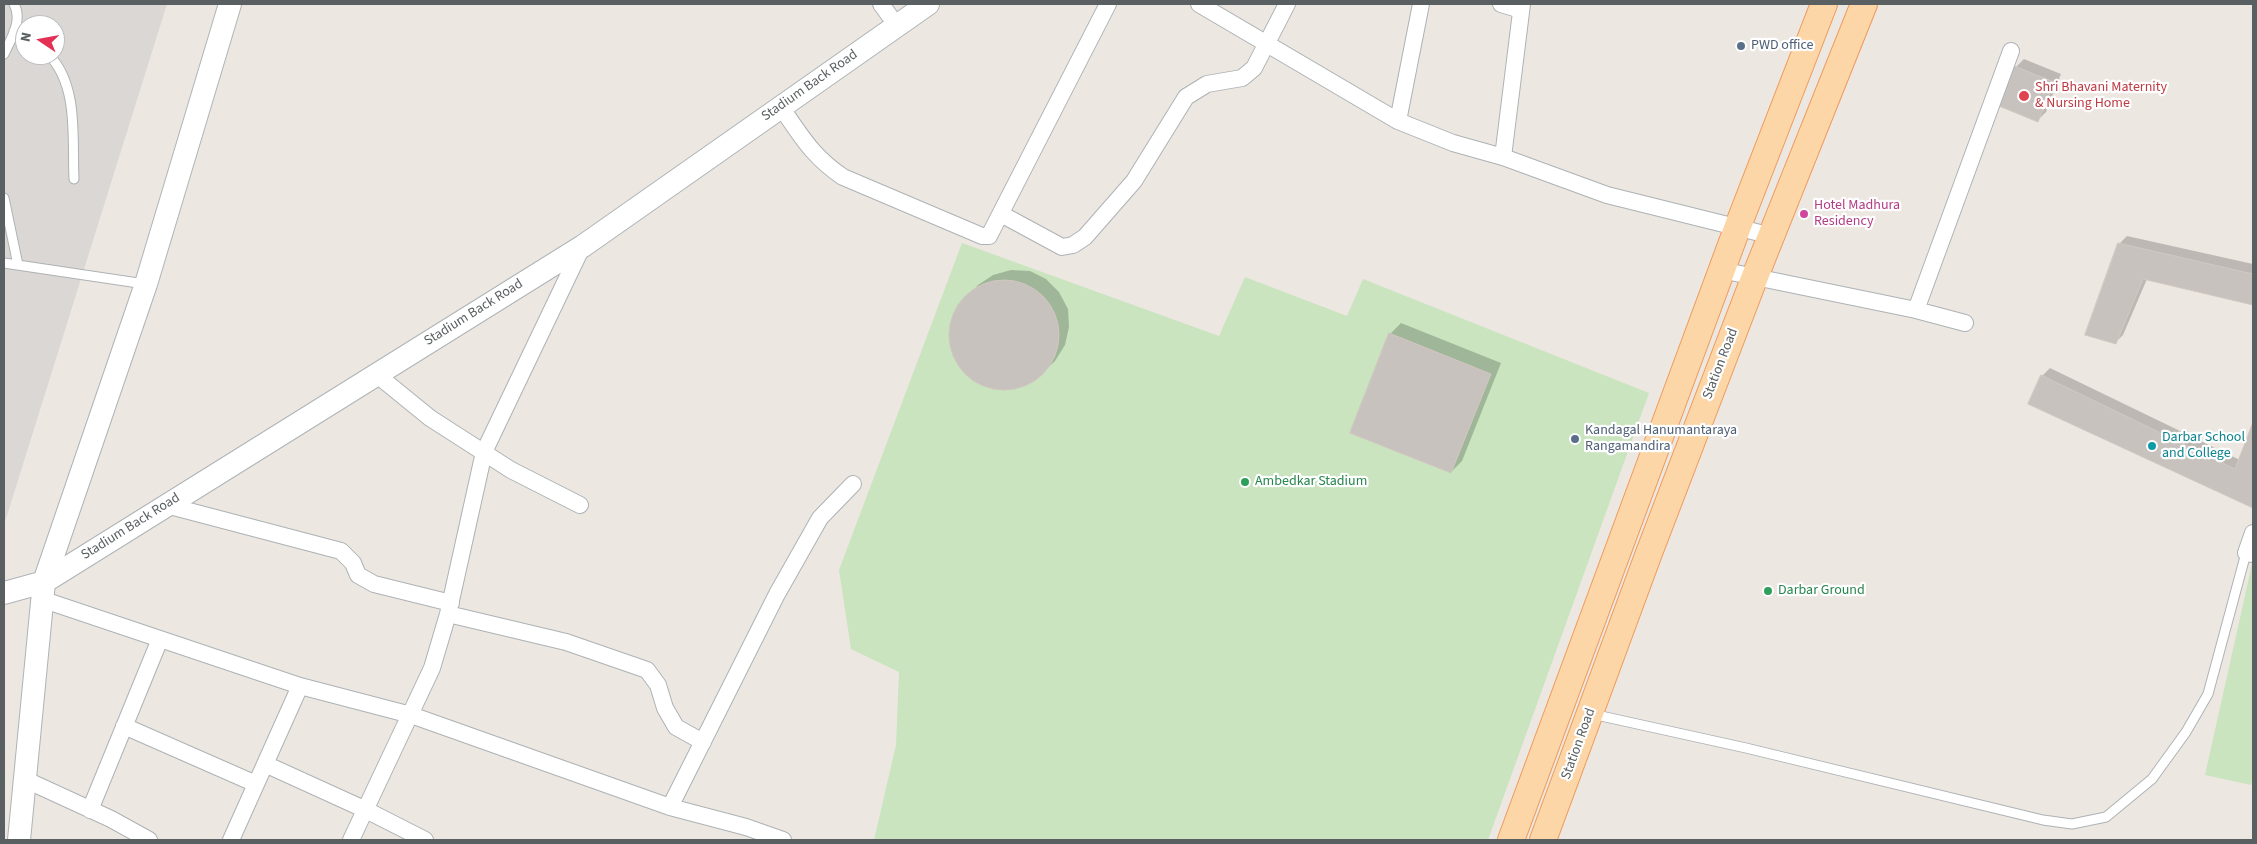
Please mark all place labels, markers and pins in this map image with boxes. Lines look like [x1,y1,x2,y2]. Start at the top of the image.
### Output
place label: PWD office [1751,38,1813,54]
marker: PWD office [1735,40,1747,52]
place label: Shri Bhavani Maternity & Nursing Home [2035,80,2167,112]
marker: Shri Bhavani Maternity & Nursing Home [2017,89,2031,103]
place label: Hotel Madhura Residency [1814,198,1900,230]
marker: Hotel Madhura Residency [1798,208,1810,220]
place label: Kandagal Hanumantaraya Rangamandira [1585,423,1737,456]
place label: Darbar School and College [2162,430,2245,462]
marker: Kandagal Hanumantaraya Rangamandira [1569,433,1581,445]
marker: Darbar School and College [2146,440,2158,452]
place label: Ambedkar Stadium [1255,474,1367,490]
marker: Ambedkar Stadium [1239,476,1251,488]
place label: Darbar Ground [1778,583,1865,599]
marker: Darbar Ground [1762,585,1774,597]

